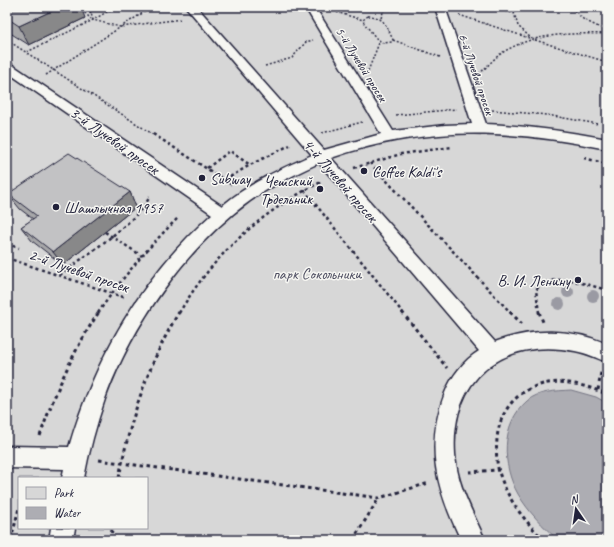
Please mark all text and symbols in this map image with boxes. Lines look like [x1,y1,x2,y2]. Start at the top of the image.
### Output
street label: 5-й Лучевой просек [332,24,391,106]
street label: 6-й Лучевой просек [455,32,498,118]
street label: 3-й Лучевой просек [66,103,165,180]
street label: 4-й Лучевой просек [298,135,383,228]
place label: Coffee Kaldi's [372,162,443,182]
marker: Coffee Kaldi's [359,166,369,176]
place label: Subway [210,169,252,189]
place label: Чешский Трдельник [260,171,313,209]
marker: Subway [197,173,207,183]
marker: Чешский Трдельник [315,184,325,194]
place label: Шашлычная 1957 [64,198,164,218]
marker: Шашлычная 1957 [51,202,61,212]
street label: 2-й Лучевой просек [26,244,133,298]
park label: парк Сокольники [273,264,362,284]
place label: В. И. Ленину [498,271,572,291]
marker: В. И. Ленину [573,275,583,285]
legend [18,477,148,529]
text: Park [54,485,75,501]
north arrow [556,489,596,529]
text: N [569,491,581,507]
text: Water [54,505,82,521]

